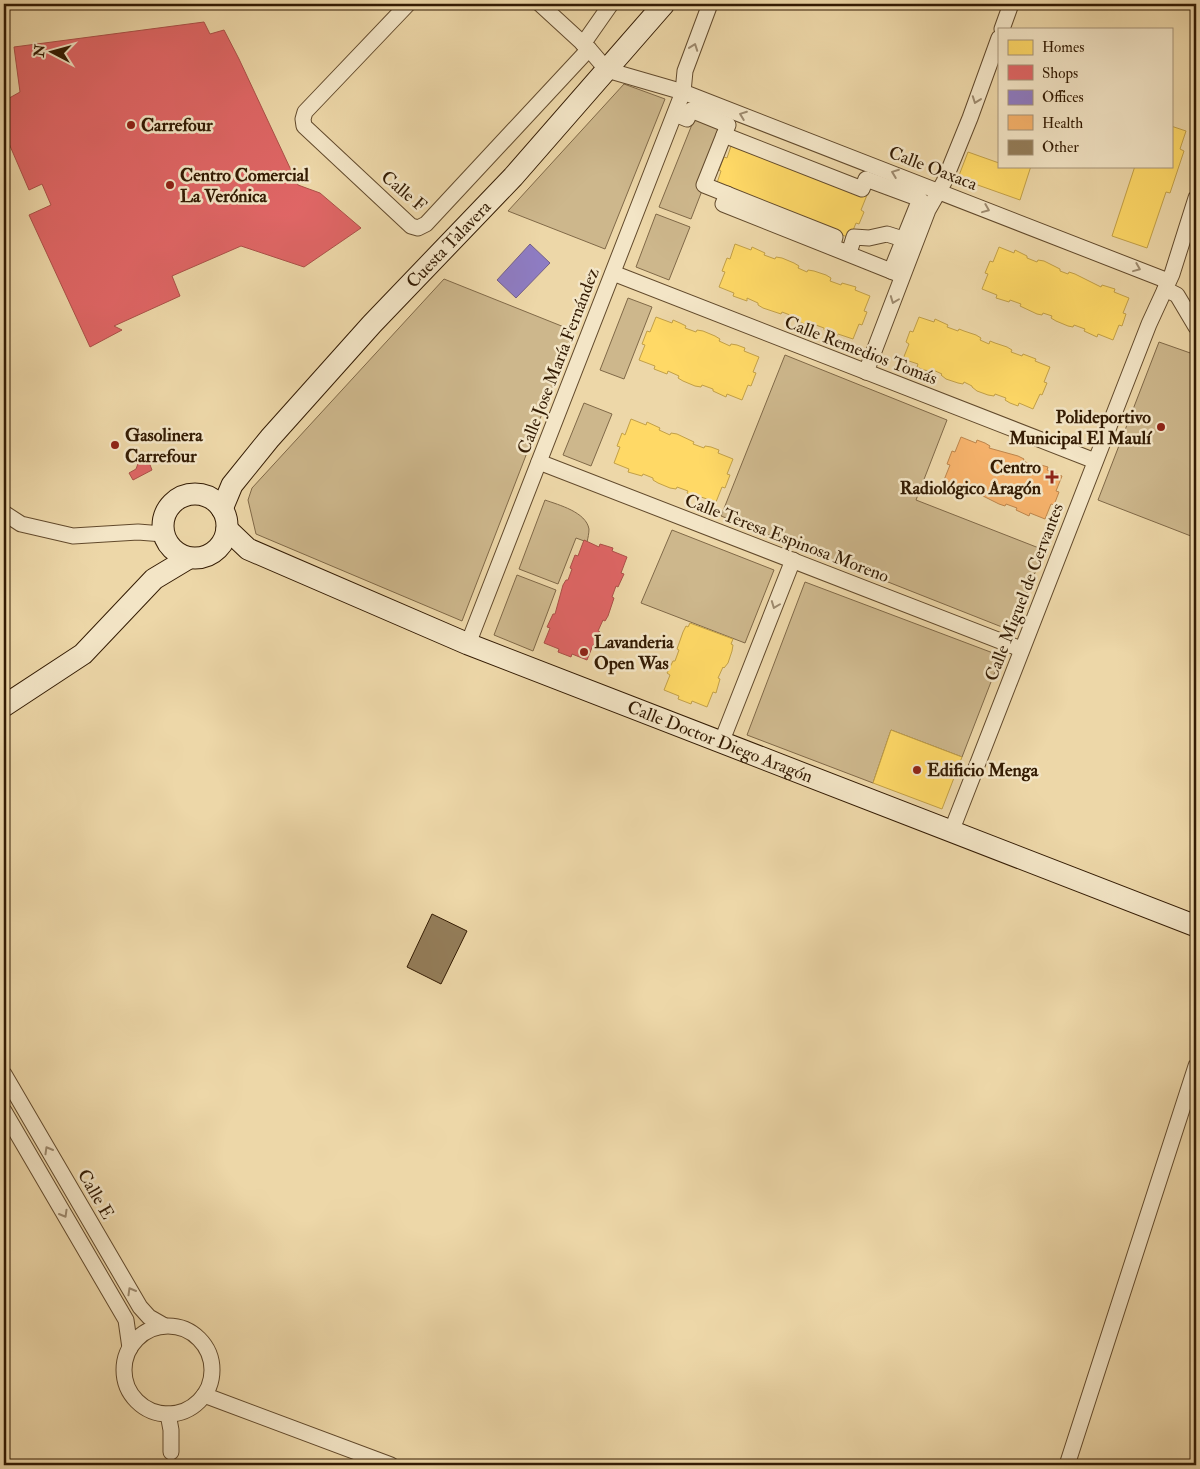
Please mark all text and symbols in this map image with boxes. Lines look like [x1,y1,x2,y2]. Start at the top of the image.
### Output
north arrow [28,28,78,78]
legend [998,28,1172,168]
text: Homes [1042,38,1084,57]
text: N [30,43,49,59]
one-way arrow [688,43,698,52]
text: Shops [1042,64,1078,84]
text: Offices [1042,88,1084,107]
one-way arrow [972,96,982,104]
one-way arrow [739,111,748,121]
place label: Carrefour [141,114,213,137]
text: Health [1042,114,1083,133]
marker: Carrefour [125,119,137,131]
text: Other [1042,138,1079,157]
street label: Calle Oaxaca [885,141,981,196]
place label: Centro Comercial La Verónica [180,164,309,208]
street label: Calle F [376,166,431,217]
one-way arrow [891,169,900,179]
marker: Centro Comercial La Verónica [164,179,176,191]
street label: Cuesta Talavera [402,195,497,293]
one-way arrow [981,203,989,213]
one-way arrow [1132,262,1141,273]
street label: Calle Jose María Fernández [512,265,605,458]
one-way arrow [890,295,900,303]
street label: Calle Remedios Tomás [781,311,941,390]
place label: Polideportivo Municipal El Maulí [1008,406,1153,450]
marker: Polideportivo Municipal El Maulí [1155,421,1167,433]
place label: Gasolinera Carrefour [125,424,203,468]
marker: Gasolinera Carrefour [109,439,121,451]
place label: Centro Radiológico Aragón [900,456,1042,500]
marker: Centro Radiológico Aragón [1045,470,1059,484]
street label: Calle Teresa Espinosa Moreno [681,489,893,588]
street label: Calle Miguel de Cervantes [980,500,1069,685]
one-way arrow [771,600,781,609]
place label: Lavanderia Open Was [594,631,674,675]
marker: Lavanderia Open Was [578,646,590,658]
street label: Calle Doctor Diego Aragón [624,696,816,788]
place label: Edificio Menga [927,759,1039,782]
marker: Edificio Menga [911,764,923,776]
one-way arrow [45,1147,55,1156]
street label: Calle E [72,1165,119,1223]
one-way arrow [57,1208,67,1217]
one-way arrow [127,1287,137,1296]

